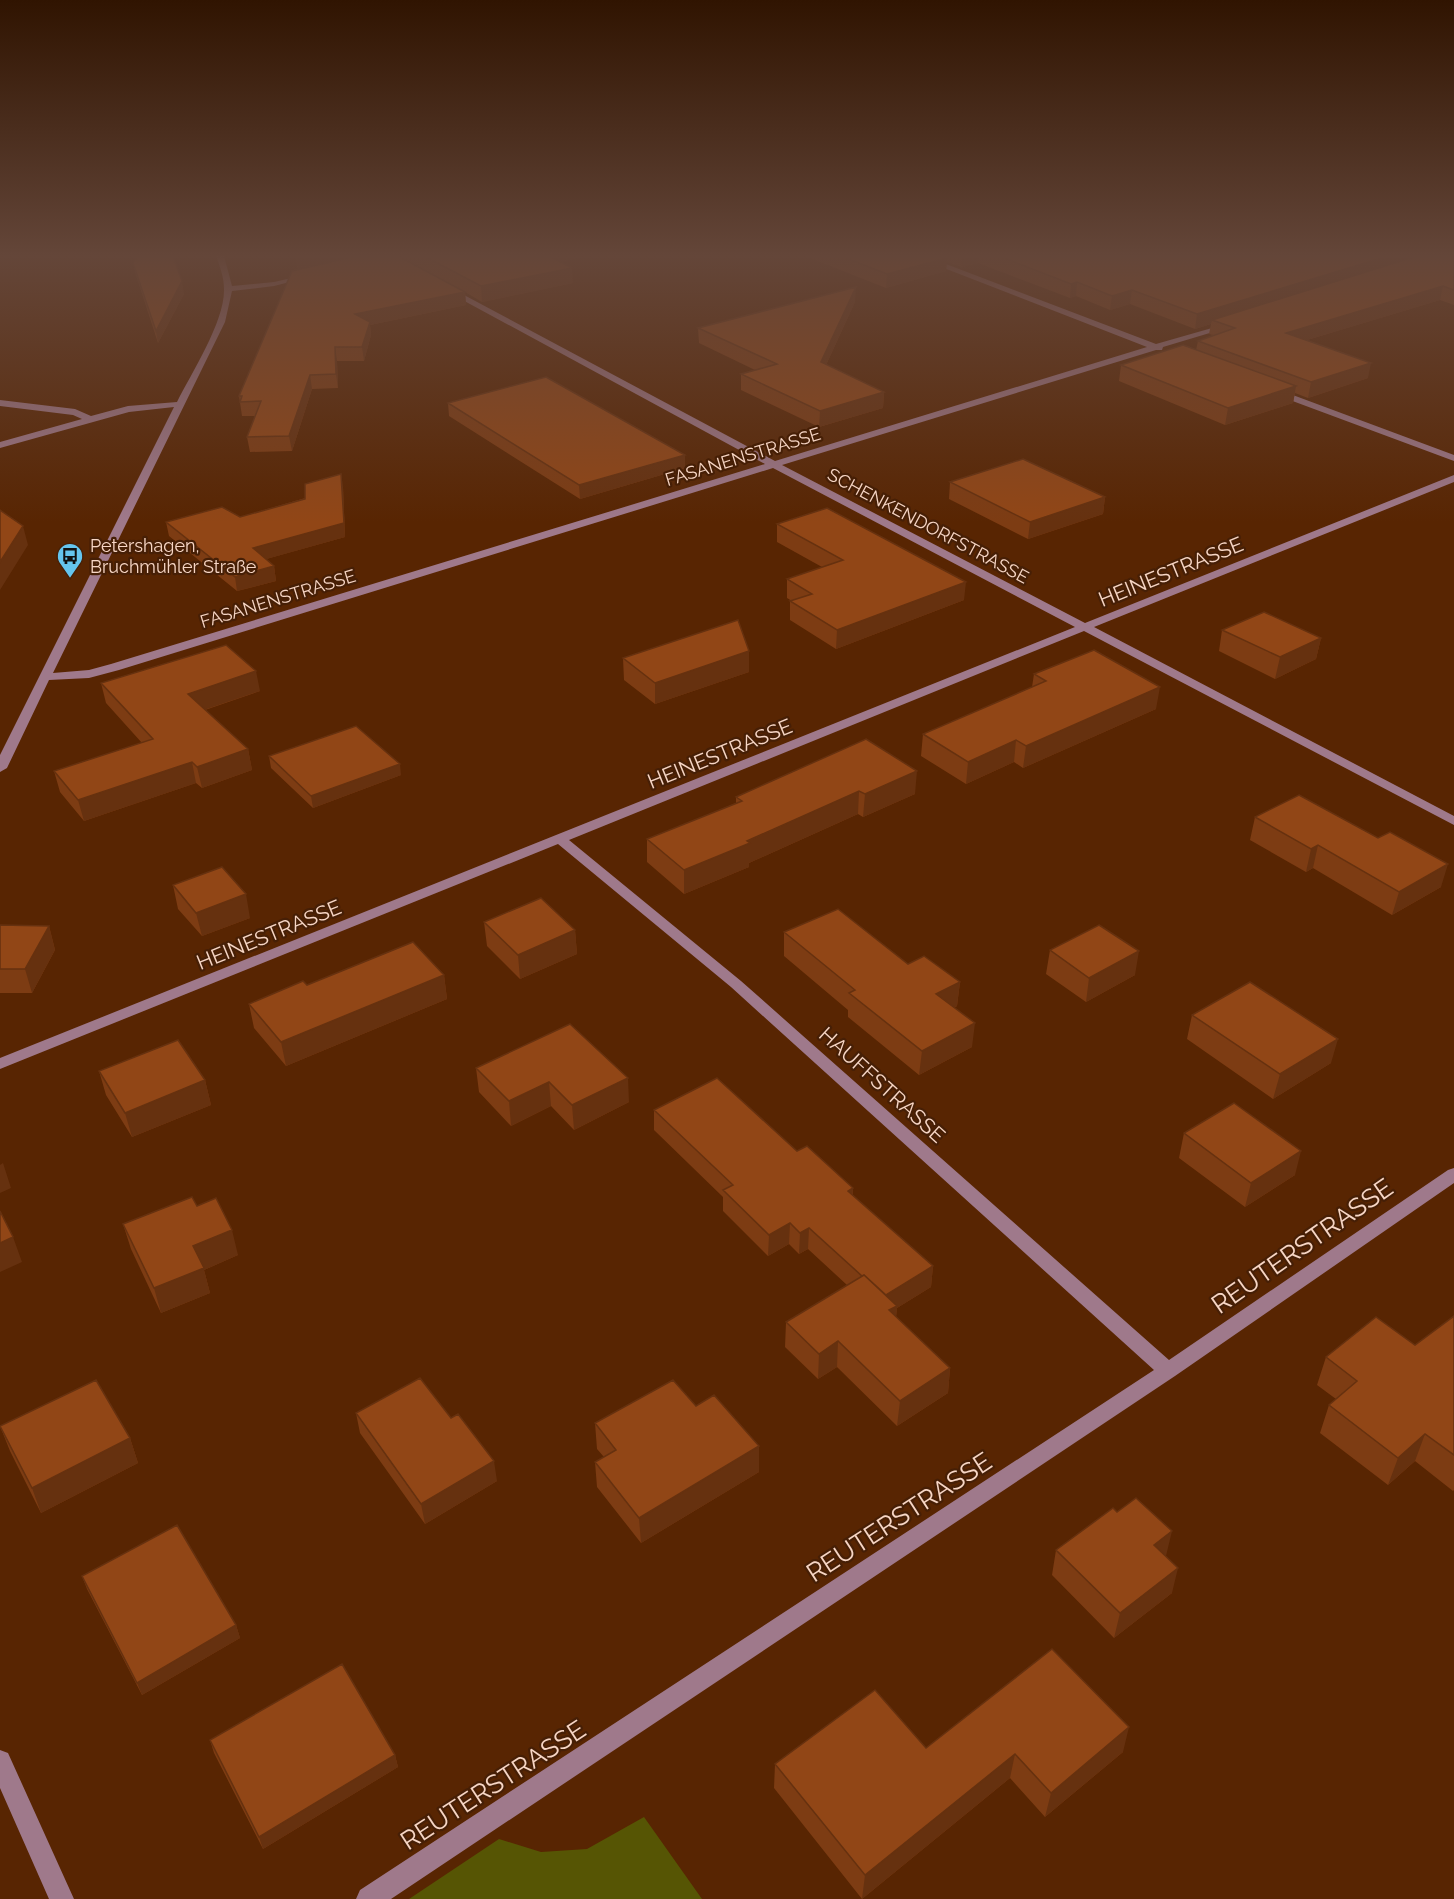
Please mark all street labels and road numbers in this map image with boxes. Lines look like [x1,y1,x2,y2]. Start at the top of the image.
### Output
street label: FASANENSTRASSE [663,423,823,490]
street label: SCHENKENDORFSTRASSE [824,464,1032,588]
street label: HEINESTRASSE [1095,531,1247,612]
street label: FASANENSTRASSE [198,565,358,632]
street label: HEINESTRASSE [644,713,796,794]
street label: HEINESTRASSE [193,894,345,975]
street label: HAUFFSTRASSE [814,1022,950,1148]
street label: REUTERSTRASSE [1206,1172,1398,1320]
street label: REUTERSTRASSE [801,1446,997,1588]
street label: REUTERSTRASSE [395,1714,591,1856]

